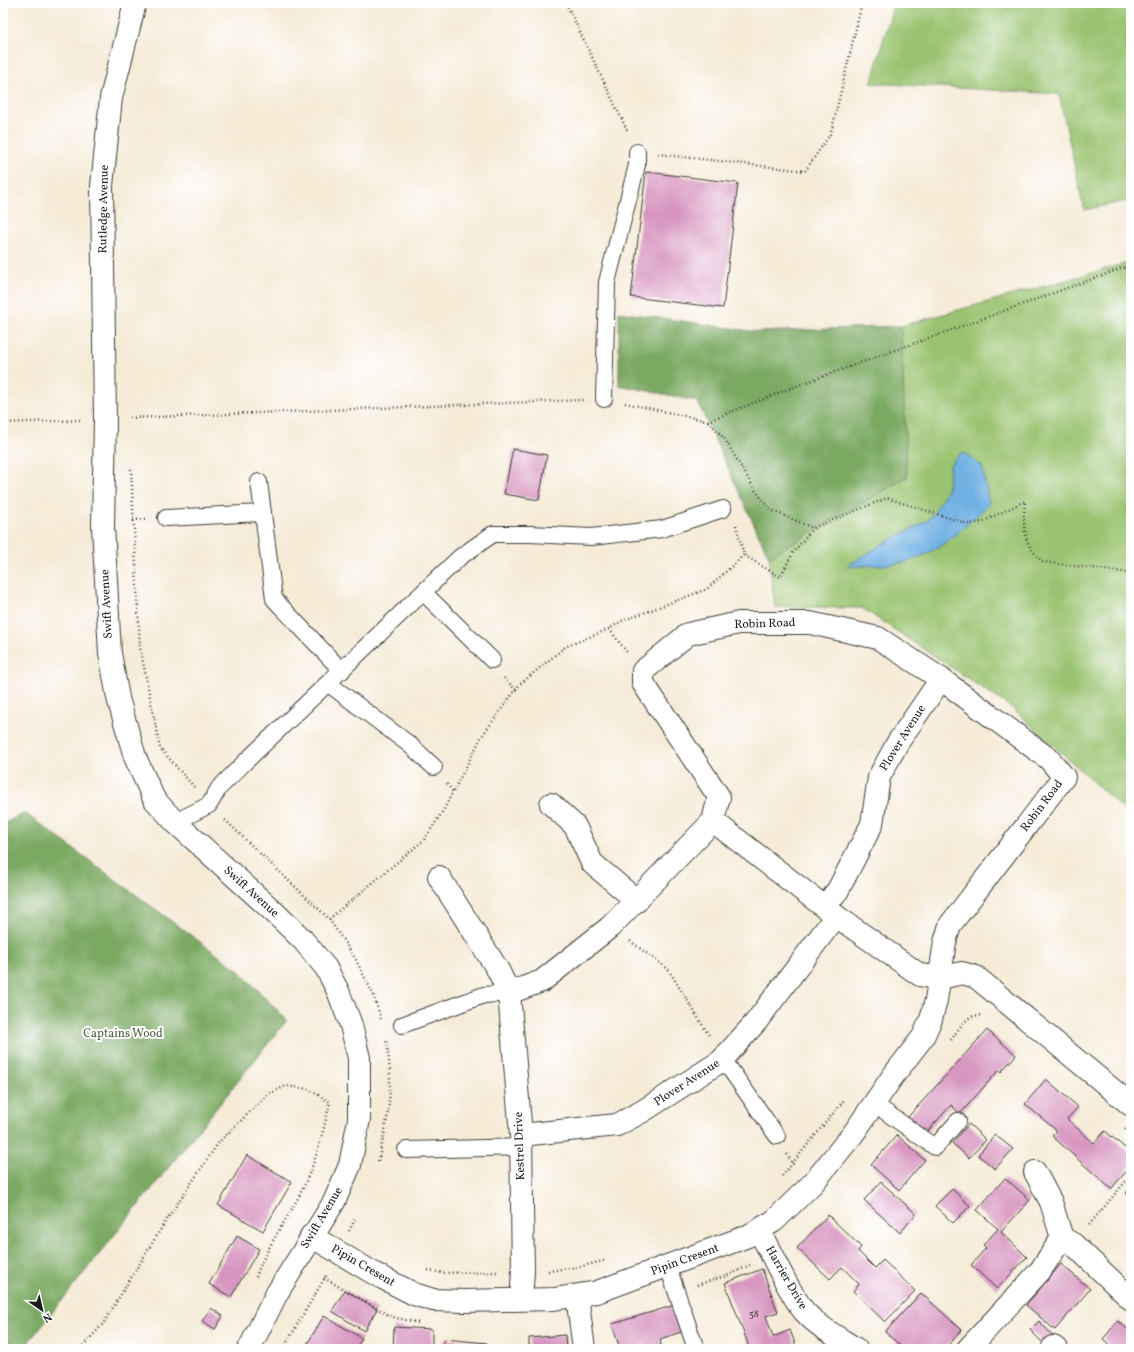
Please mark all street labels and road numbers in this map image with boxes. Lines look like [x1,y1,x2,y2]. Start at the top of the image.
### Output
street label: Rutledge Avenue [95,164,113,253]
street label: Swift Avenue [97,569,117,639]
street label: Robin Road [734,615,796,633]
street label: Plover Avenue [876,702,930,774]
street label: Robin Road [1017,777,1067,835]
street label: Swift Avenue [220,863,282,921]
street label: Plover Avenue [651,1056,723,1110]
street label: Kestrel Drive [511,1111,529,1181]
street label: Swift Avenue [297,1184,347,1252]
street label: Pipin Cresent [649,1240,721,1280]
street label: Pipin Cresent [328,1241,398,1291]
street label: Harrier Drive [761,1243,811,1313]

